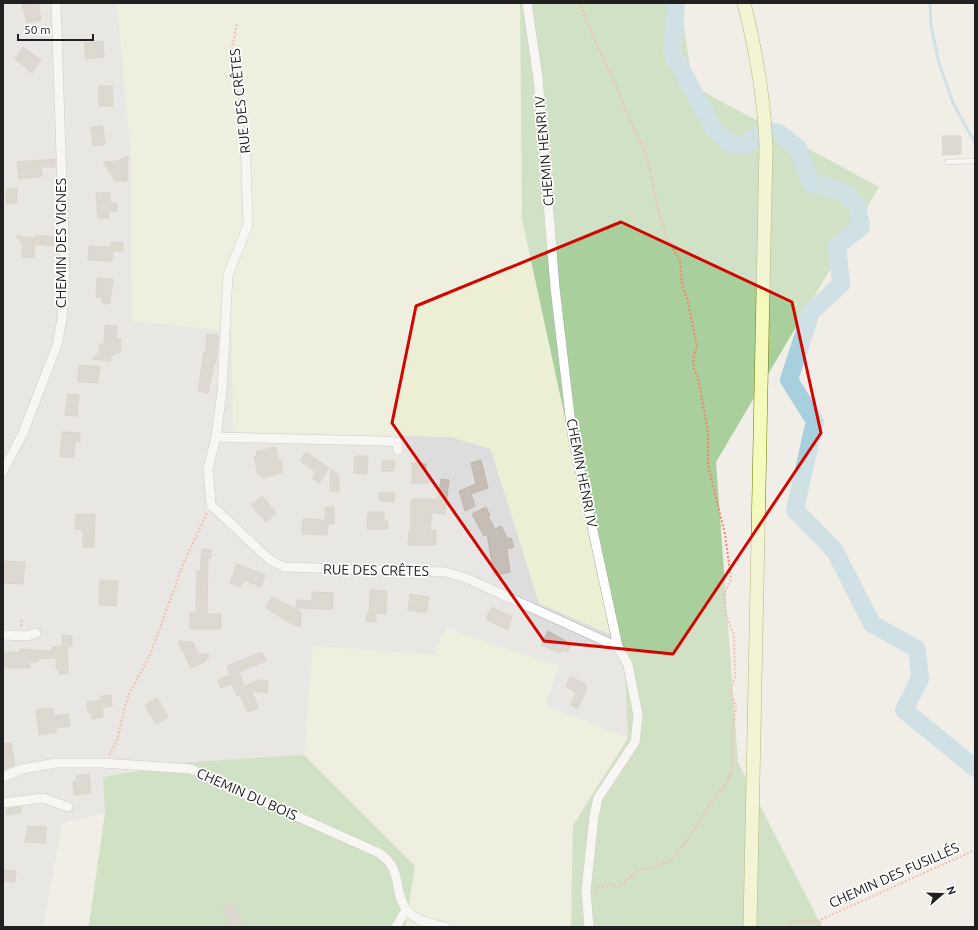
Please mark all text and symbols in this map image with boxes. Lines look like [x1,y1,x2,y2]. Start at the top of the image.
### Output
scale bar [18,16,93,42]
text: 50 m [24,23,51,36]
street label: RUE DES CRÊTES [226,48,253,155]
street label: CHEMIN HENRI IV [531,95,557,207]
street label: CHEMIN DES VIGNES [53,178,69,308]
street label: CHEMIN HENRI IV [564,417,600,529]
street label: RUE DES CRÊTES [323,560,429,579]
street label: CHEMIN DU BOIS [194,765,300,823]
street label: CHEMIN DES FUSILLÉS [826,839,962,911]
north arrow [922,874,962,914]

